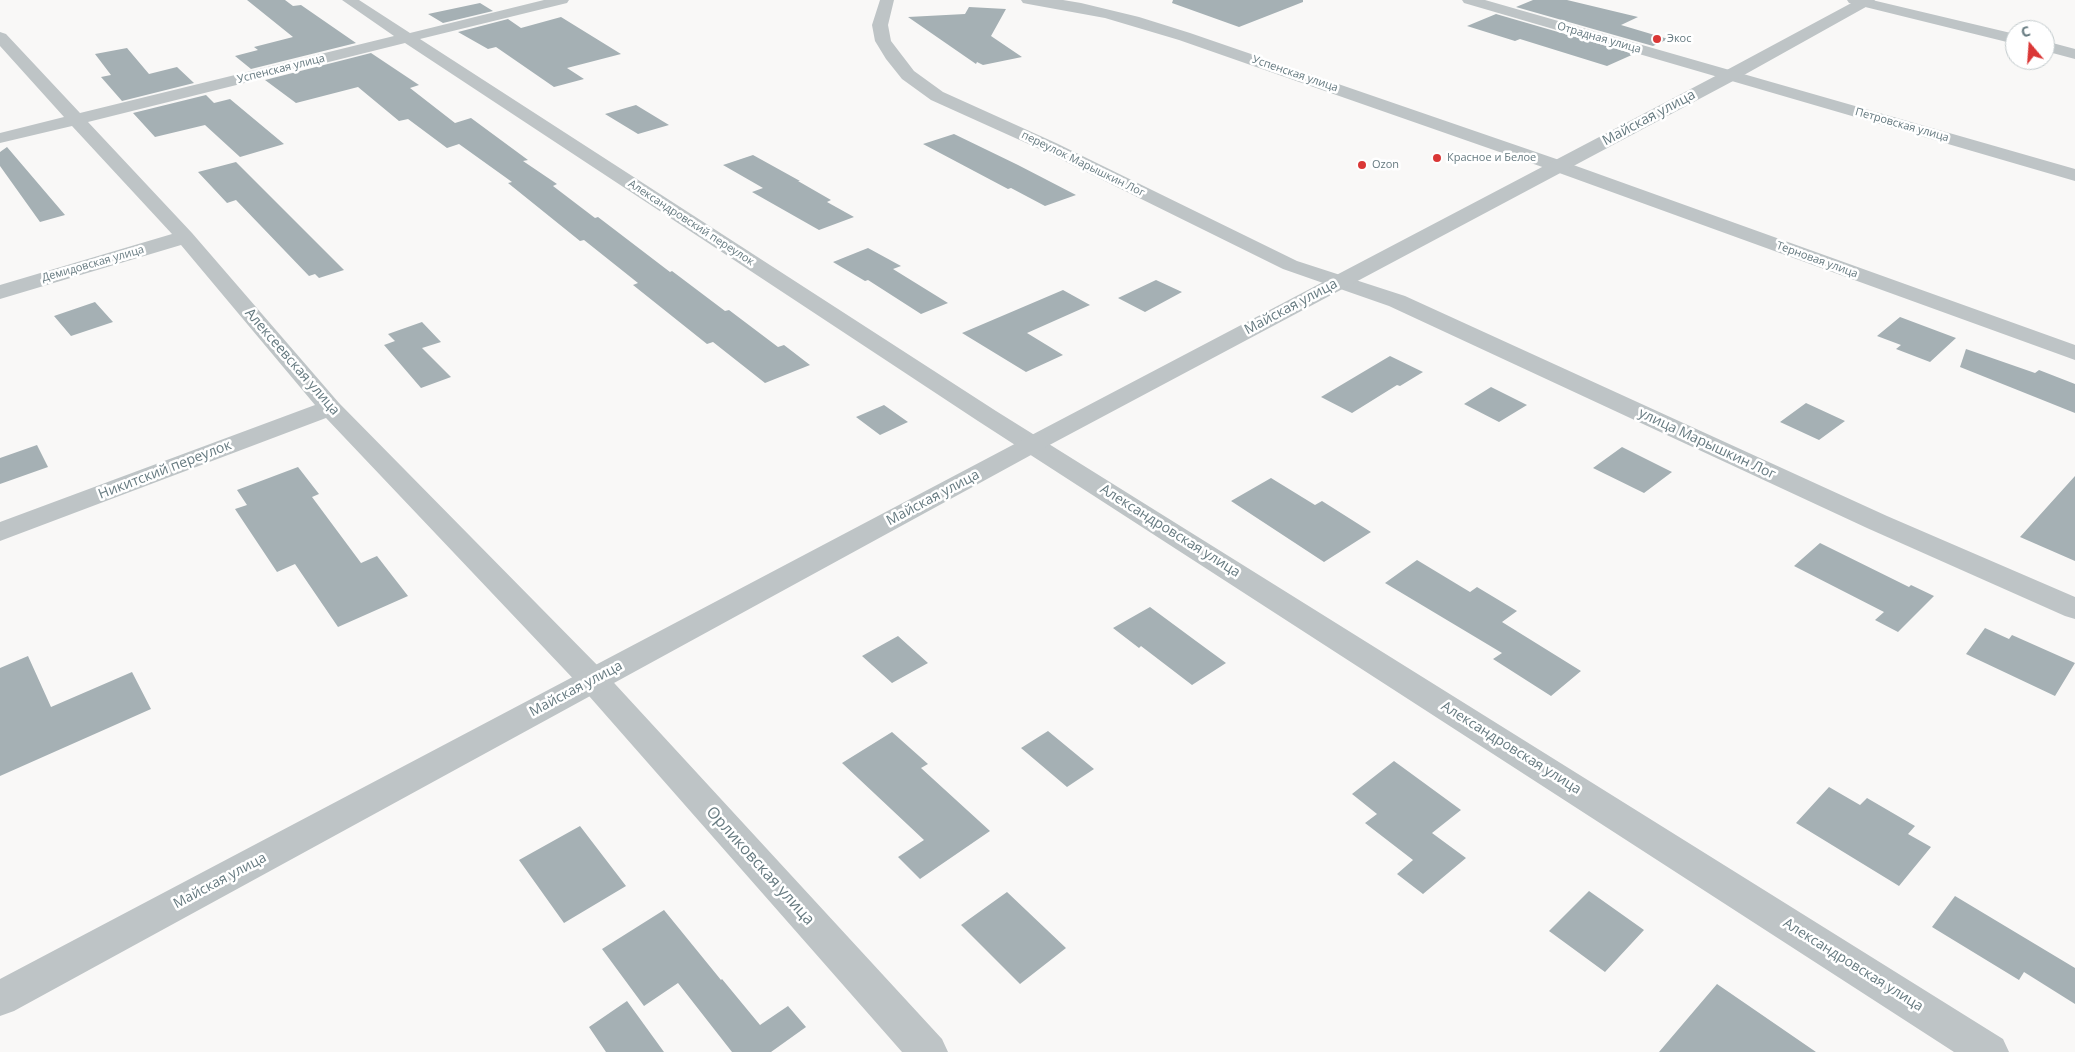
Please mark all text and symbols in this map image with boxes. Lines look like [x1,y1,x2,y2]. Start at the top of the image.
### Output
street label: Отрадная улица [1556,20,1642,56]
north arrow [2005,20,2055,70]
text: С [2018,21,2033,42]
place label: Экос [1667,32,1692,46]
marker: Экос [1651,33,1663,45]
street label: Успенская улица [236,52,326,86]
street label: Успенская улица [1250,53,1340,95]
street label: Майская улица [1600,86,1698,150]
street label: Петровская улица [1854,105,1950,145]
street label: переулок Марышкин Лог [1019,128,1147,200]
place label: Красное и Белое [1447,151,1536,165]
marker: Красное и Белое [1431,152,1443,164]
place label: Ozon [1372,158,1399,172]
marker: Ozon [1356,159,1368,171]
street label: Александровский переулок [626,177,756,269]
street label: Терновая улица [1774,239,1860,281]
street label: Демидовская улица [40,243,146,285]
street label: Майская улица [1242,275,1340,339]
street label: Алексеевская улица [241,305,343,419]
street label: улица Марышкин Лог [1636,405,1778,483]
street label: Никитский переулок [96,437,234,503]
street label: Майская улица [884,466,982,530]
street label: Александровская улица [1097,481,1243,581]
street label: Майская улица [527,657,625,721]
street label: Александровская улица [1438,698,1584,798]
street label: Орликовская улица [702,803,818,929]
street label: Майская улица [171,849,269,913]
street label: Александровская улица [1780,915,1926,1015]

